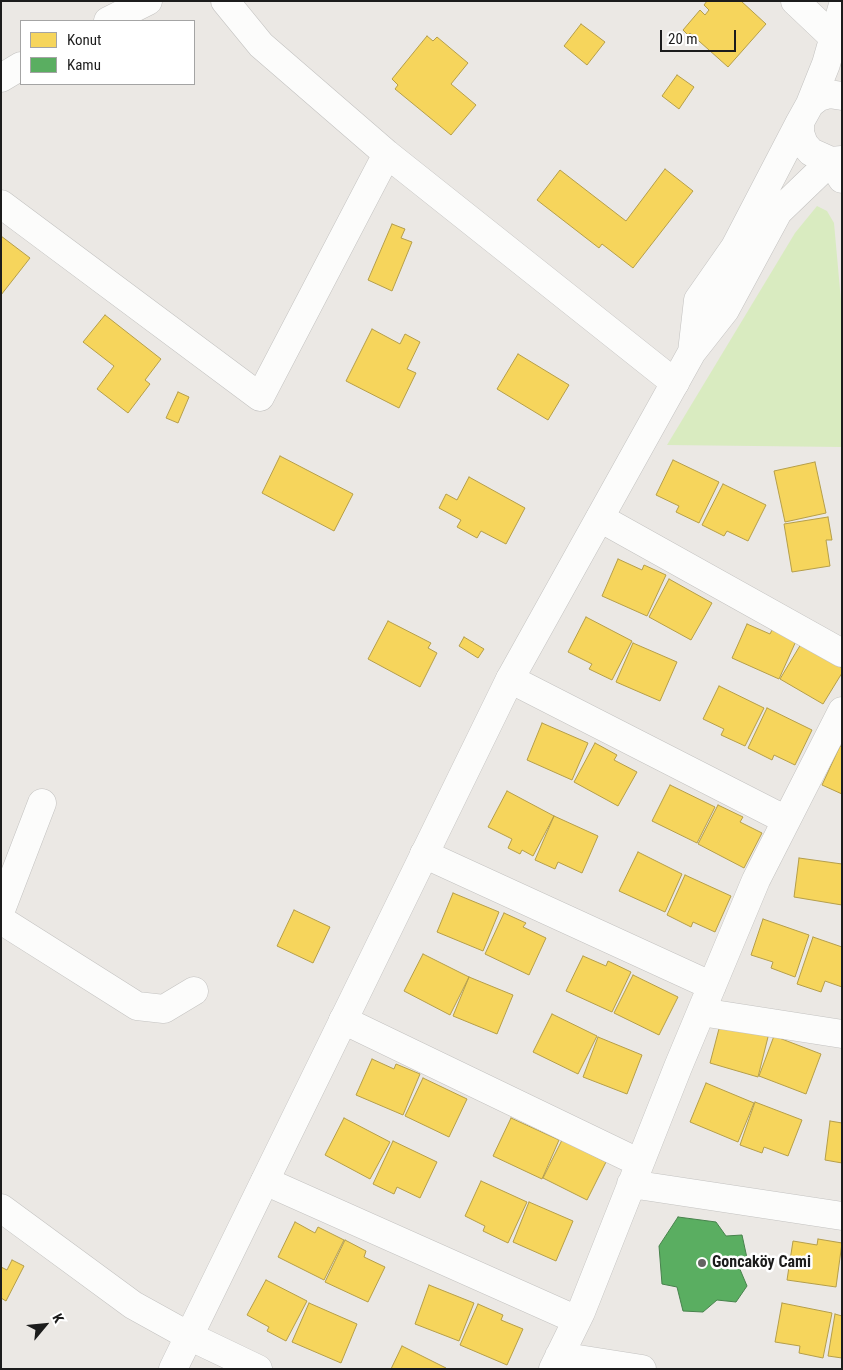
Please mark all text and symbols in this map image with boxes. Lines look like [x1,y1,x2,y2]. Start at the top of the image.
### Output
legend [20,20,195,85]
scale bar [663,20,739,52]
text: 20 m [668,30,698,48]
text: Konut [67,31,101,49]
text: Kamu [67,56,101,74]
place label: Goncaköy Cami [712,1253,811,1273]
marker: Goncaköy Cami [696,1257,708,1269]
north arrow [20,1300,70,1350]
text: K [49,1311,67,1325]

